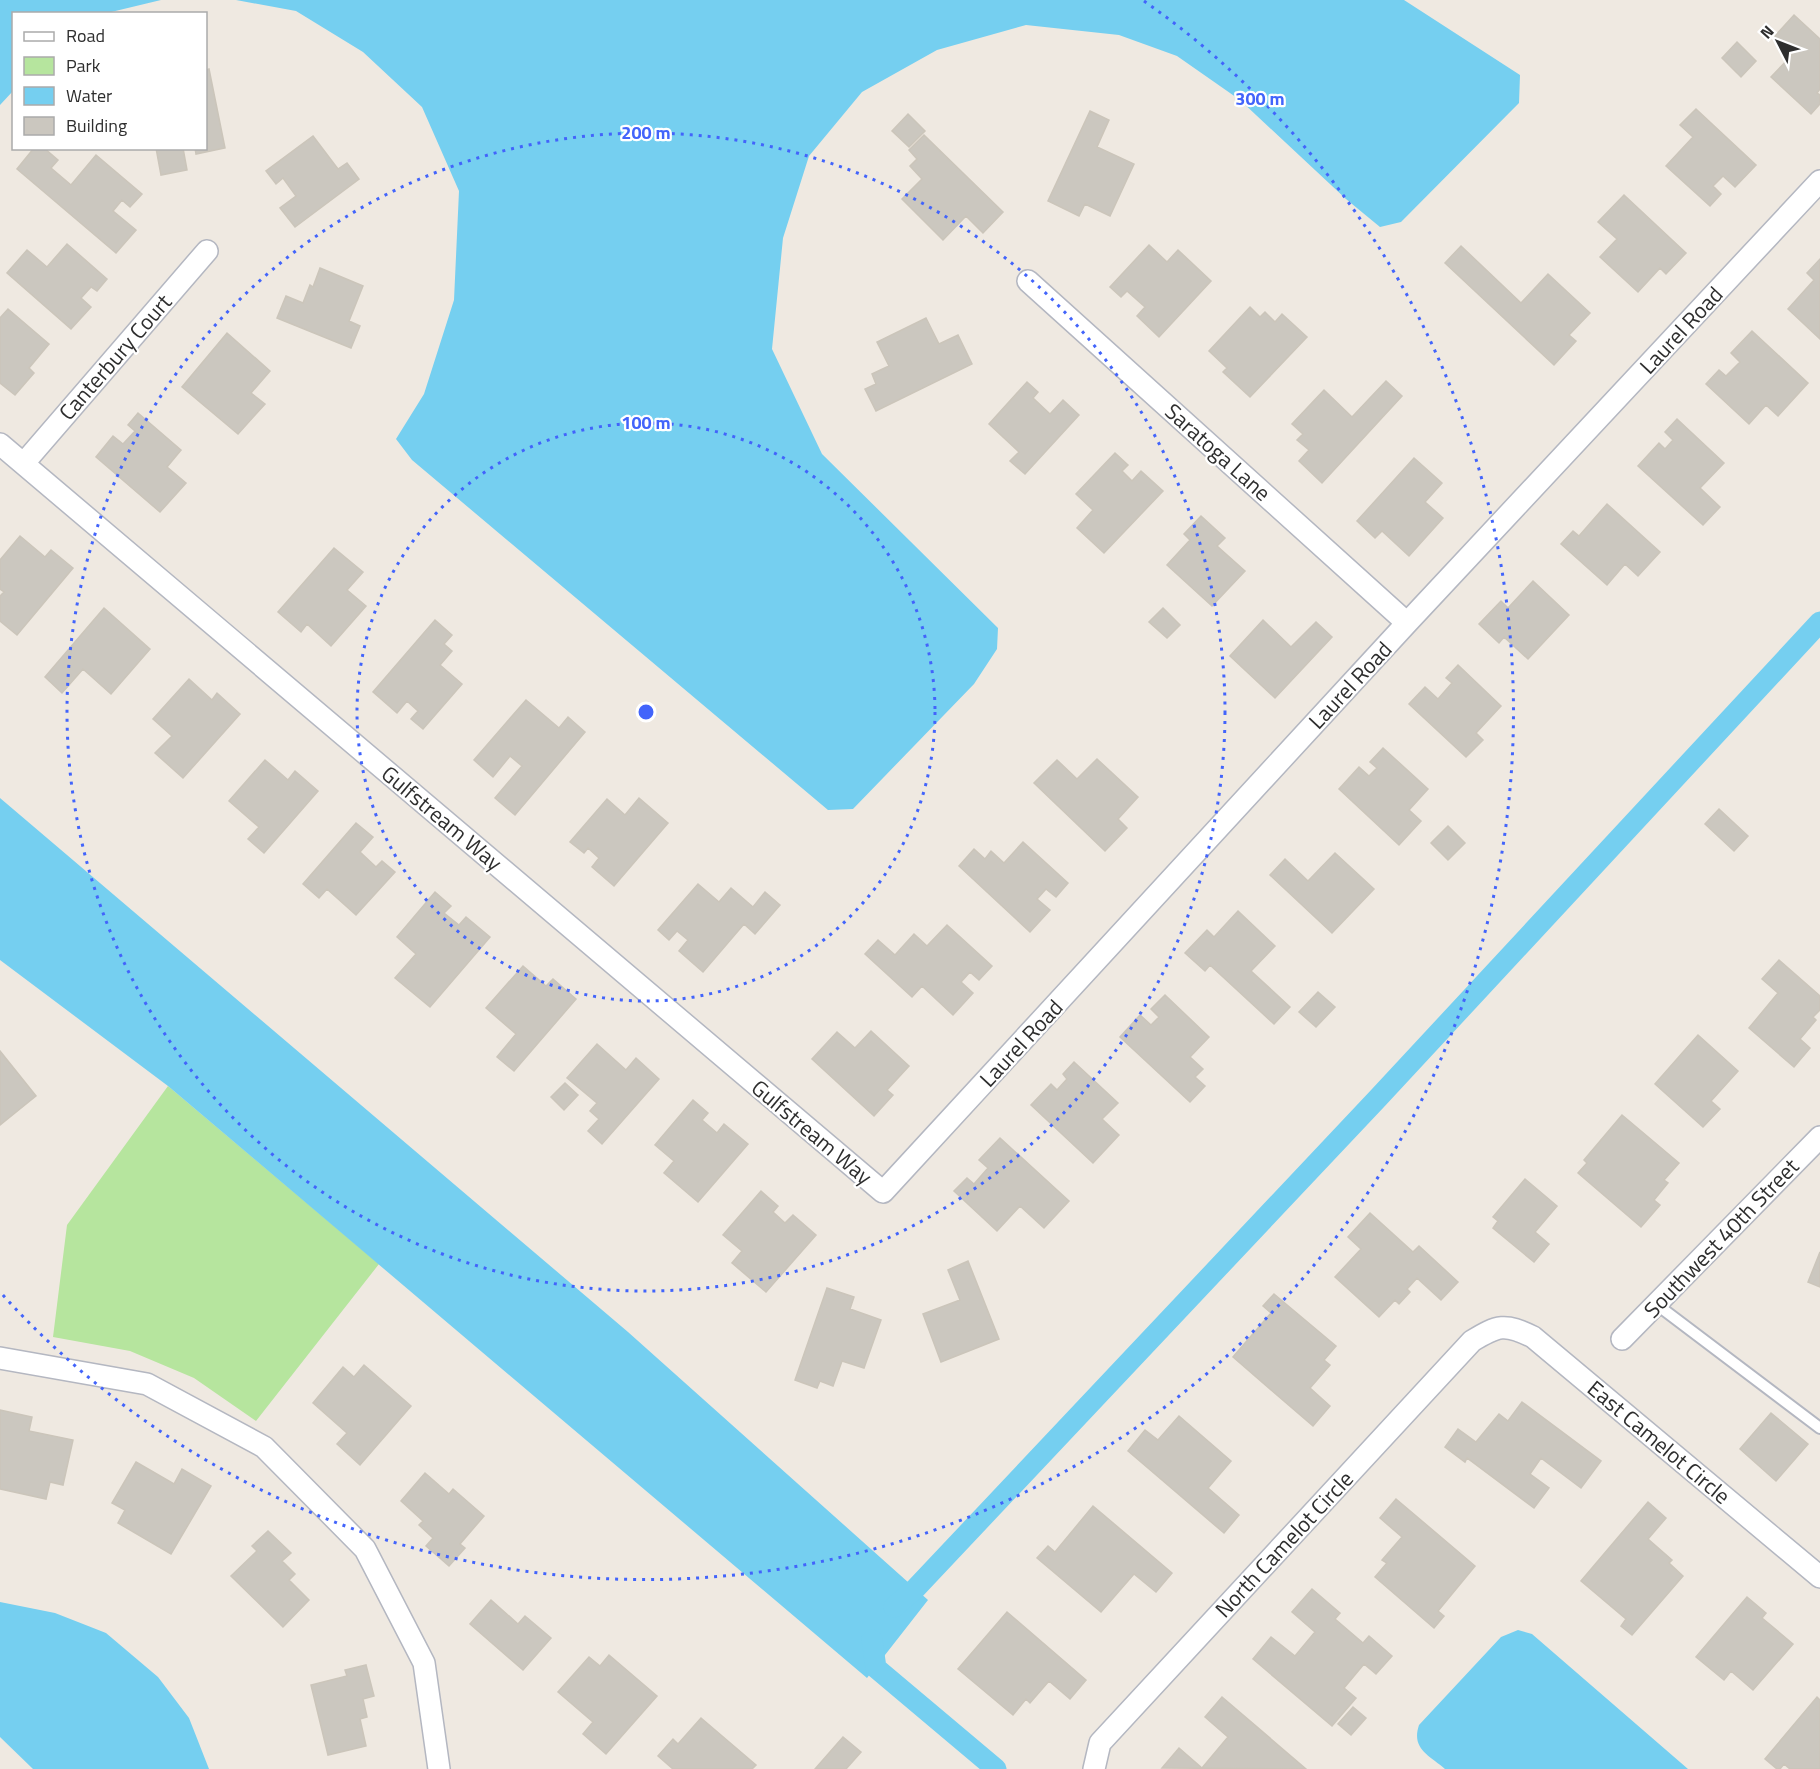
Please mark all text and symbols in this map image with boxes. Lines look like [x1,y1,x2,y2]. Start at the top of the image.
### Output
legend [12,12,207,150]
north arrow [1748,12,1808,72]
text: N [1754,20,1779,44]
text: Road [66,22,105,49]
text: Park [66,52,101,79]
text: Water [66,82,112,109]
text: 300 m [1235,85,1285,112]
text: Building [66,112,127,139]
text: 200 m [621,119,671,146]
street label: Laurel Road [1631,278,1731,382]
street label: Canterbury Court [50,286,180,428]
street label: Saratoga Lane [1157,395,1279,509]
text: 100 m [621,409,671,436]
street label: Laurel Road [1300,633,1400,737]
centre of rings [636,702,656,722]
street label: Gulfstream Way [374,757,510,879]
street label: Laurel Road [971,991,1071,1095]
street label: Gulfstream Way [744,1071,880,1193]
street label: Southwest 40th Street [1636,1150,1807,1326]
street label: East Camelot Circle [1580,1372,1738,1512]
street label: North Camelot Circle [1207,1463,1361,1625]

